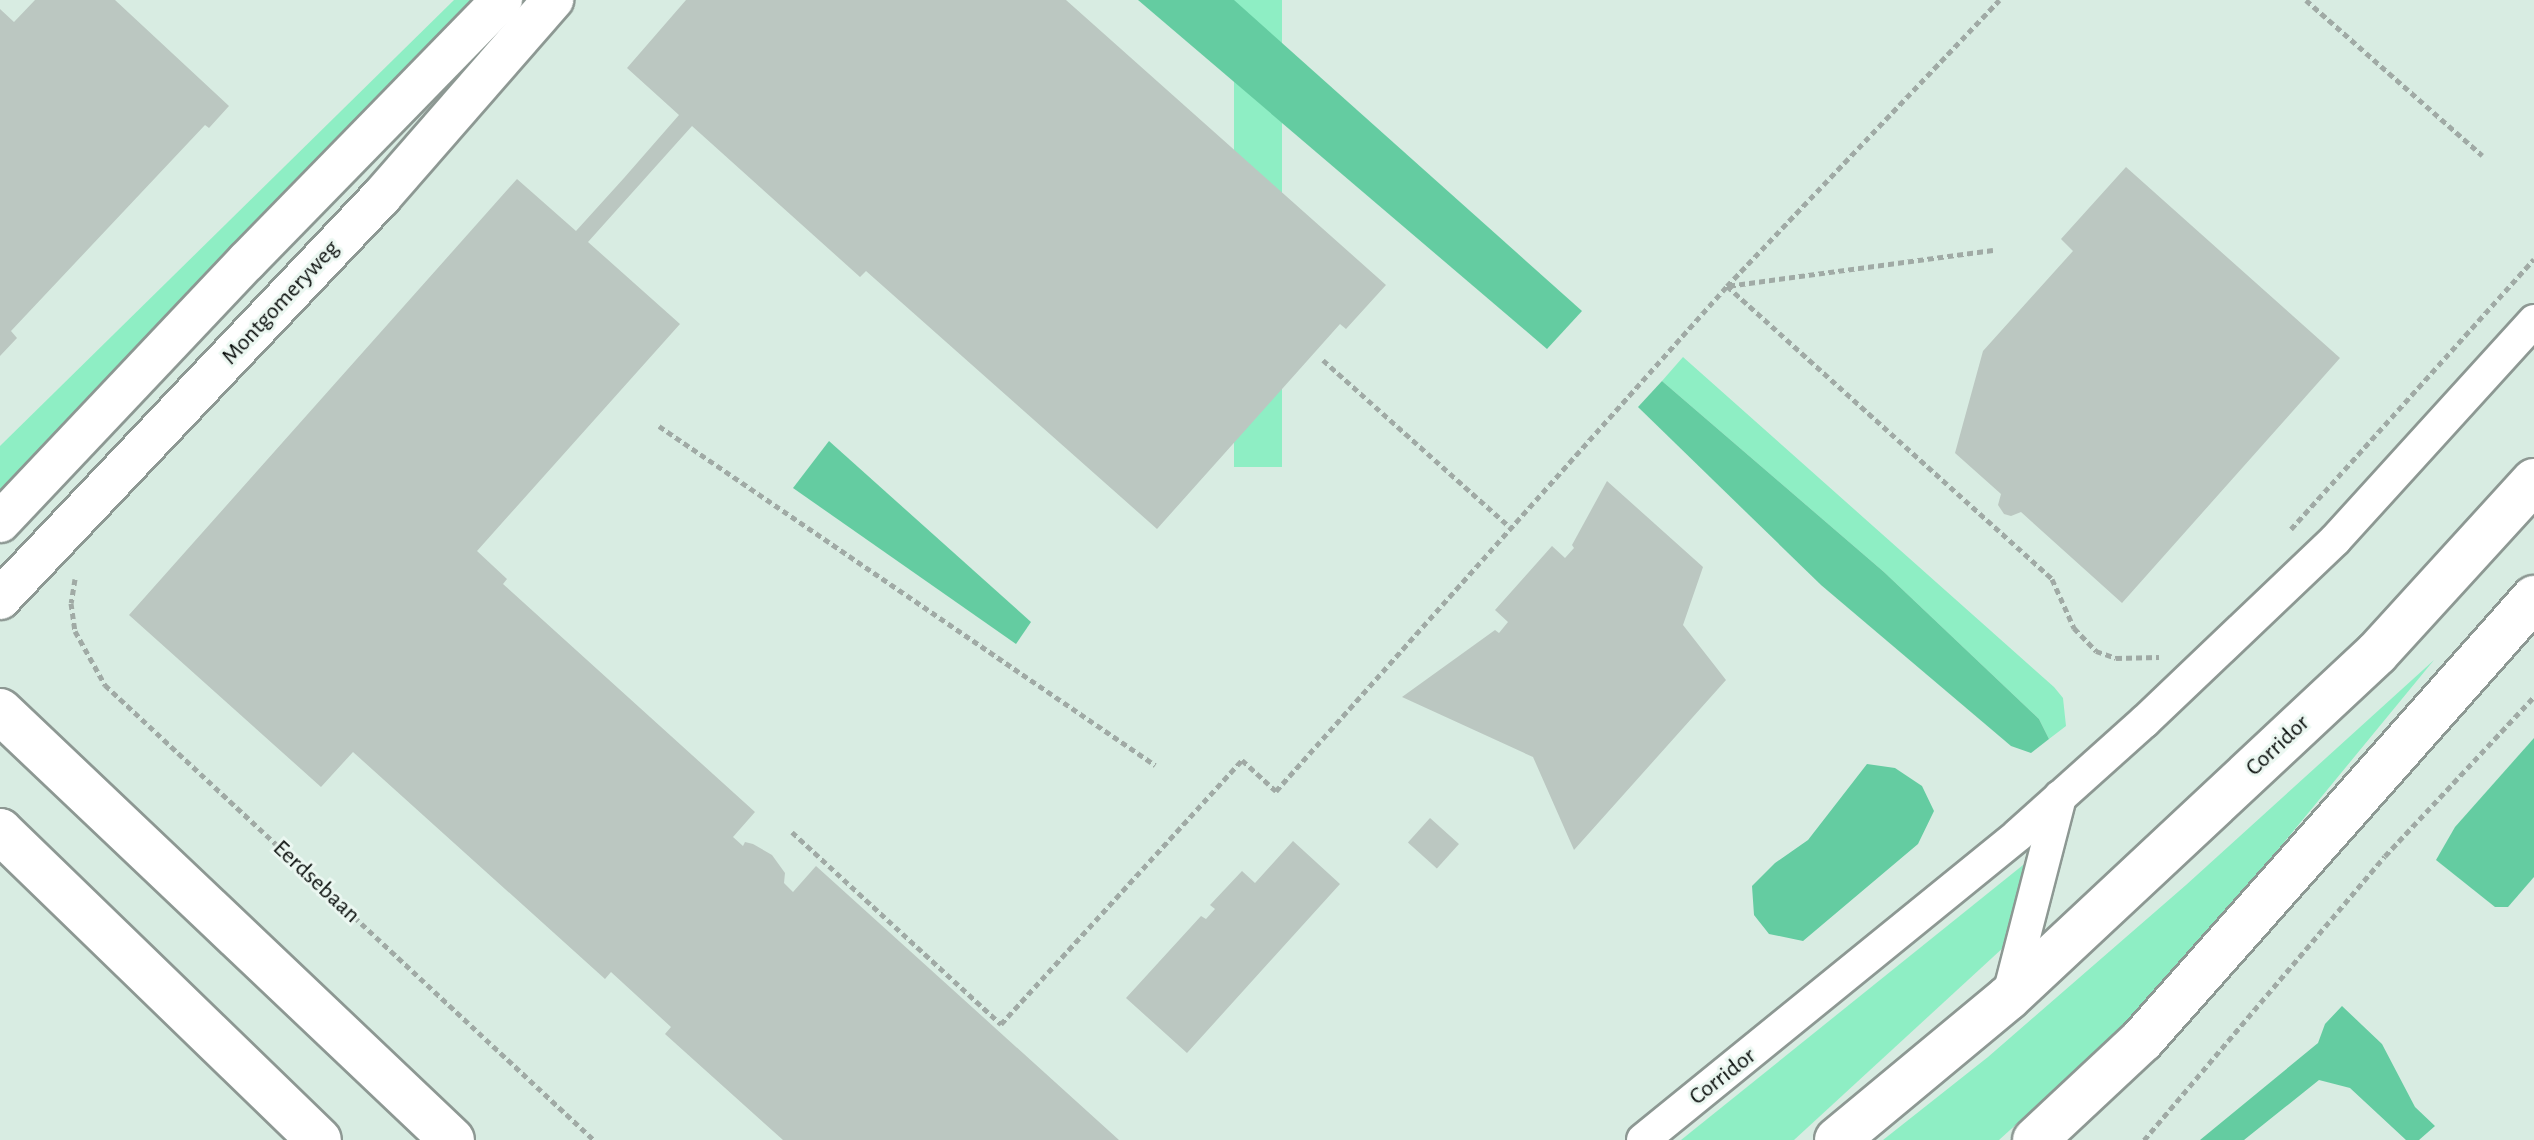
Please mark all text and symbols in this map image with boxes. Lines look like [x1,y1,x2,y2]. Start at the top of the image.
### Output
street label: Montgomeryweg [216,235,346,371]
street label: Corridor [2240,709,2316,783]
street label: Eerdsebaan [266,834,366,930]
street label: Corridor [1684,1042,1762,1112]

